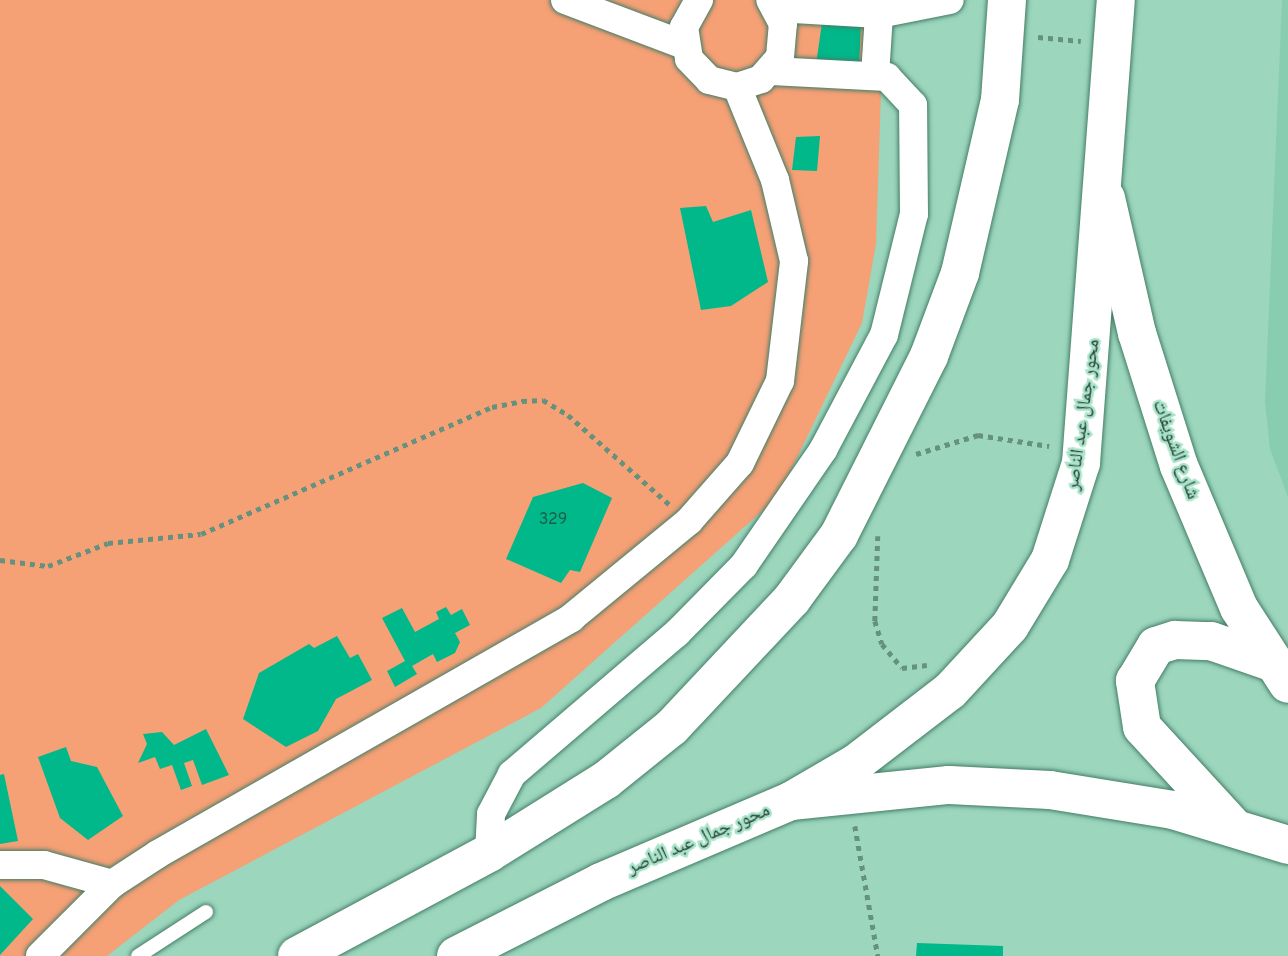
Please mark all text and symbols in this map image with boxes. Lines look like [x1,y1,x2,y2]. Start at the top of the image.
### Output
street label: محور جمال عبد الناصر [1062,338,1106,492]
street label: شارع الشويفات [1147,397,1203,503]
house number: 329 [539,510,567,530]
street label: محور جمال عبد الناصر [624,800,774,880]

